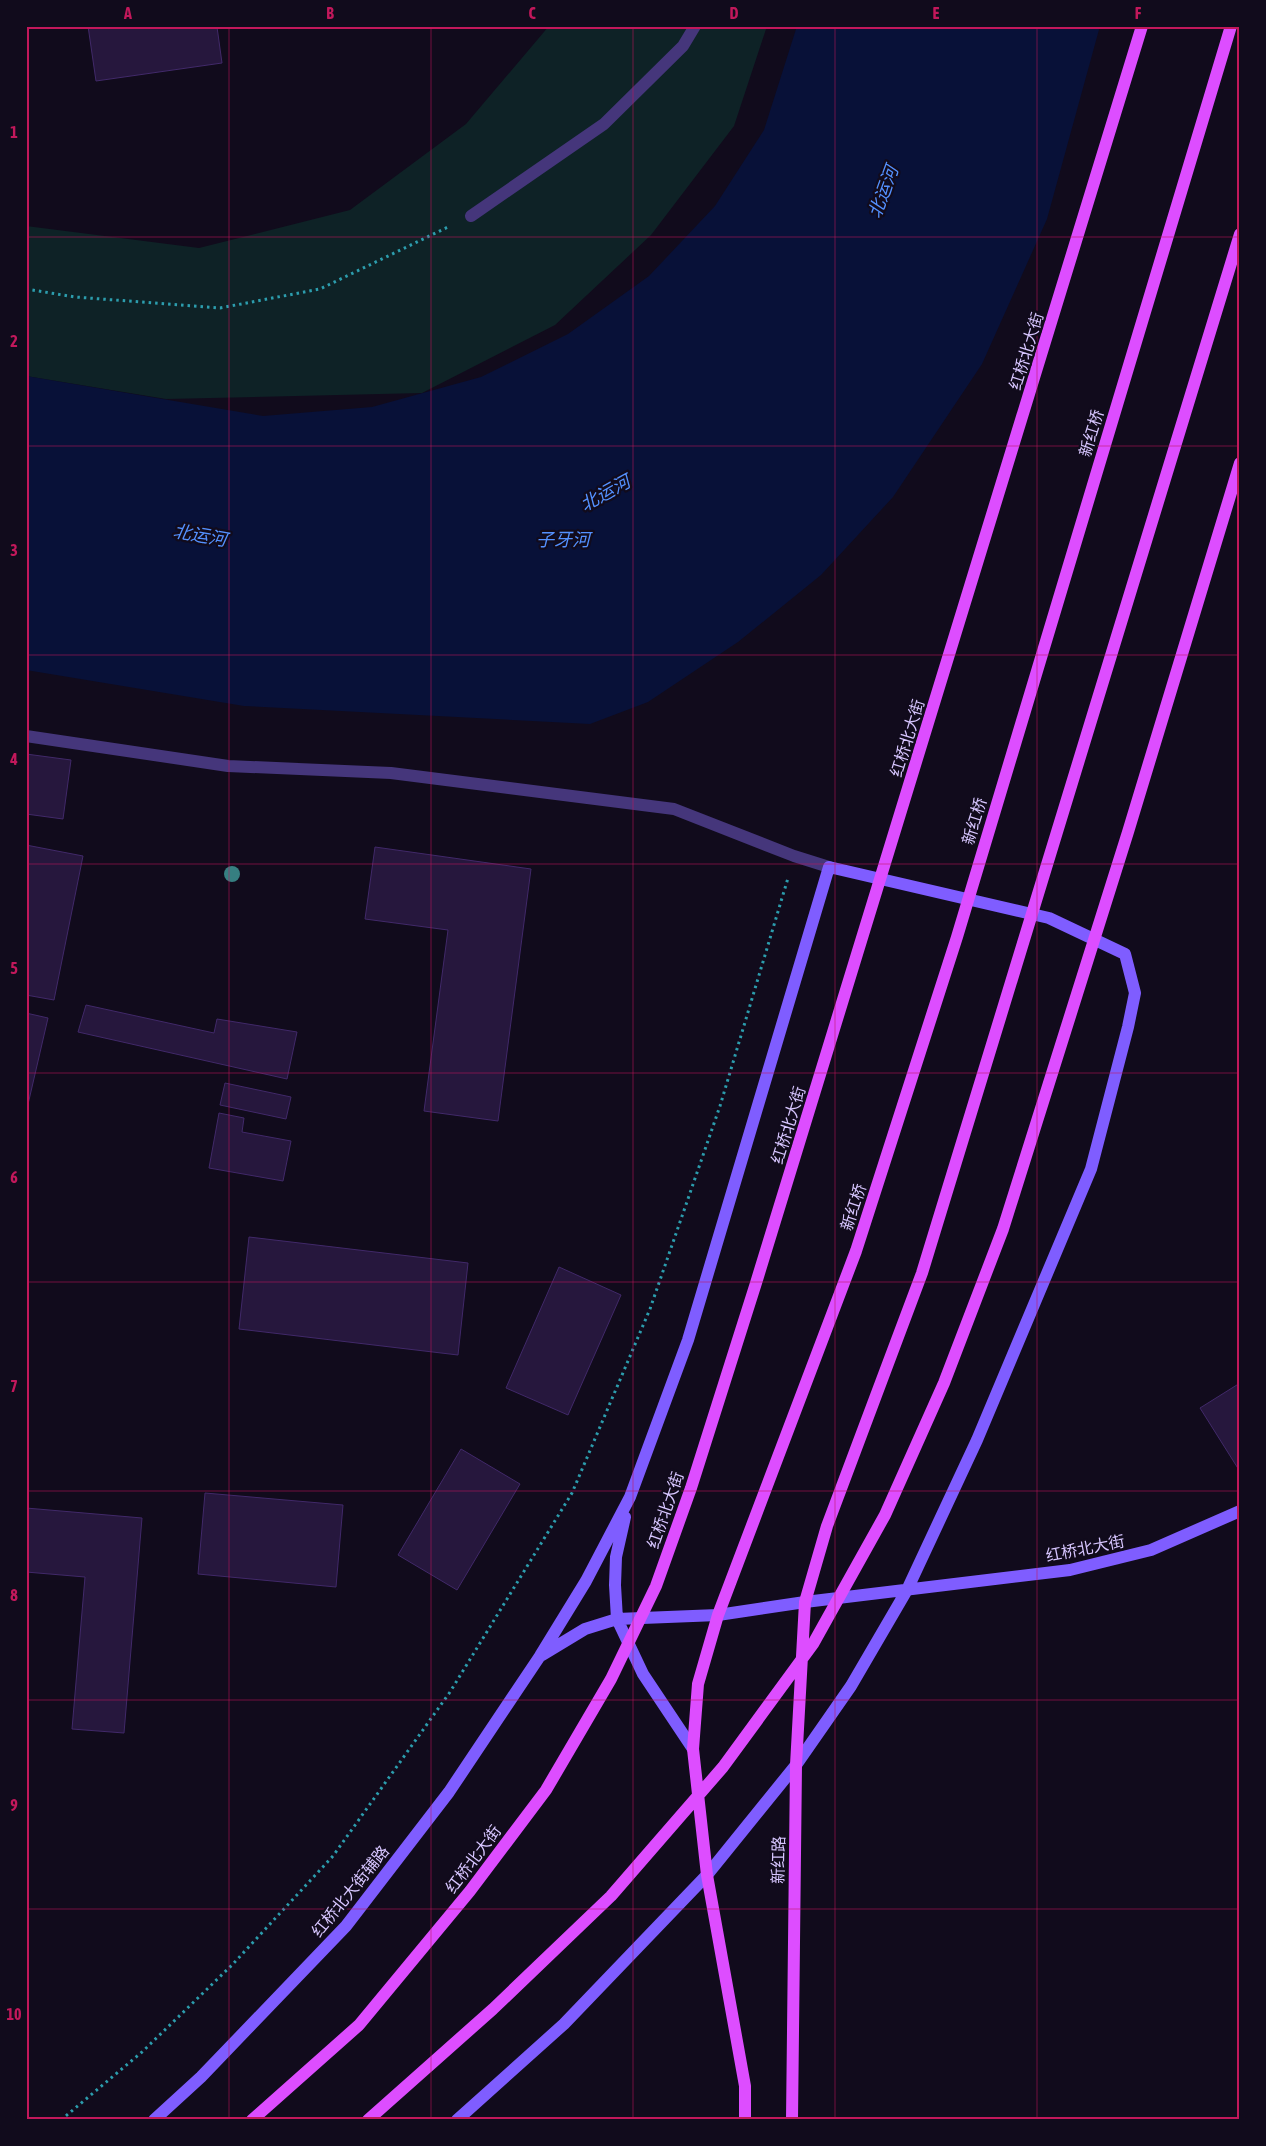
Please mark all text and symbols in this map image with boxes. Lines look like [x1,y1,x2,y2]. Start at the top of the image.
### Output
text: A [123,4,132,22]
text: B [326,4,334,22]
text: C [528,4,536,22]
text: D [730,4,739,22]
text: E [933,4,940,22]
text: F [1135,4,1142,22]
text: 1 [10,123,18,141]
water label: 北运河 [864,160,903,221]
street label: 红桥北大街 [1006,310,1046,392]
text: 2 [10,332,18,350]
street label: 新红桥 [1075,407,1107,459]
water label: 北运河 [576,469,636,515]
water label: 北运河 [172,520,231,551]
water label: 子牙河 [536,529,593,550]
text: 3 [10,541,18,559]
street label: 红桥北大街 [887,697,927,779]
text: 4 [9,750,18,768]
street label: 新红桥 [958,795,990,847]
text: 5 [10,959,18,977]
street label: 红桥北大街 [768,1084,808,1166]
text: 6 [10,1168,18,1186]
street label: 新红桥 [837,1181,869,1233]
text: 7 [10,1377,18,1395]
street label: 红桥北大街 [643,1469,687,1551]
street label: 红桥北大街 [1044,1532,1126,1564]
text: 8 [10,1586,18,1604]
text: 9 [10,1796,18,1814]
street label: 红桥北大街 [442,1822,504,1896]
street label: 新红路 [769,1836,787,1884]
street label: 红桥北大街辅路 [308,1842,392,1940]
text: 10 [6,2005,22,2023]

